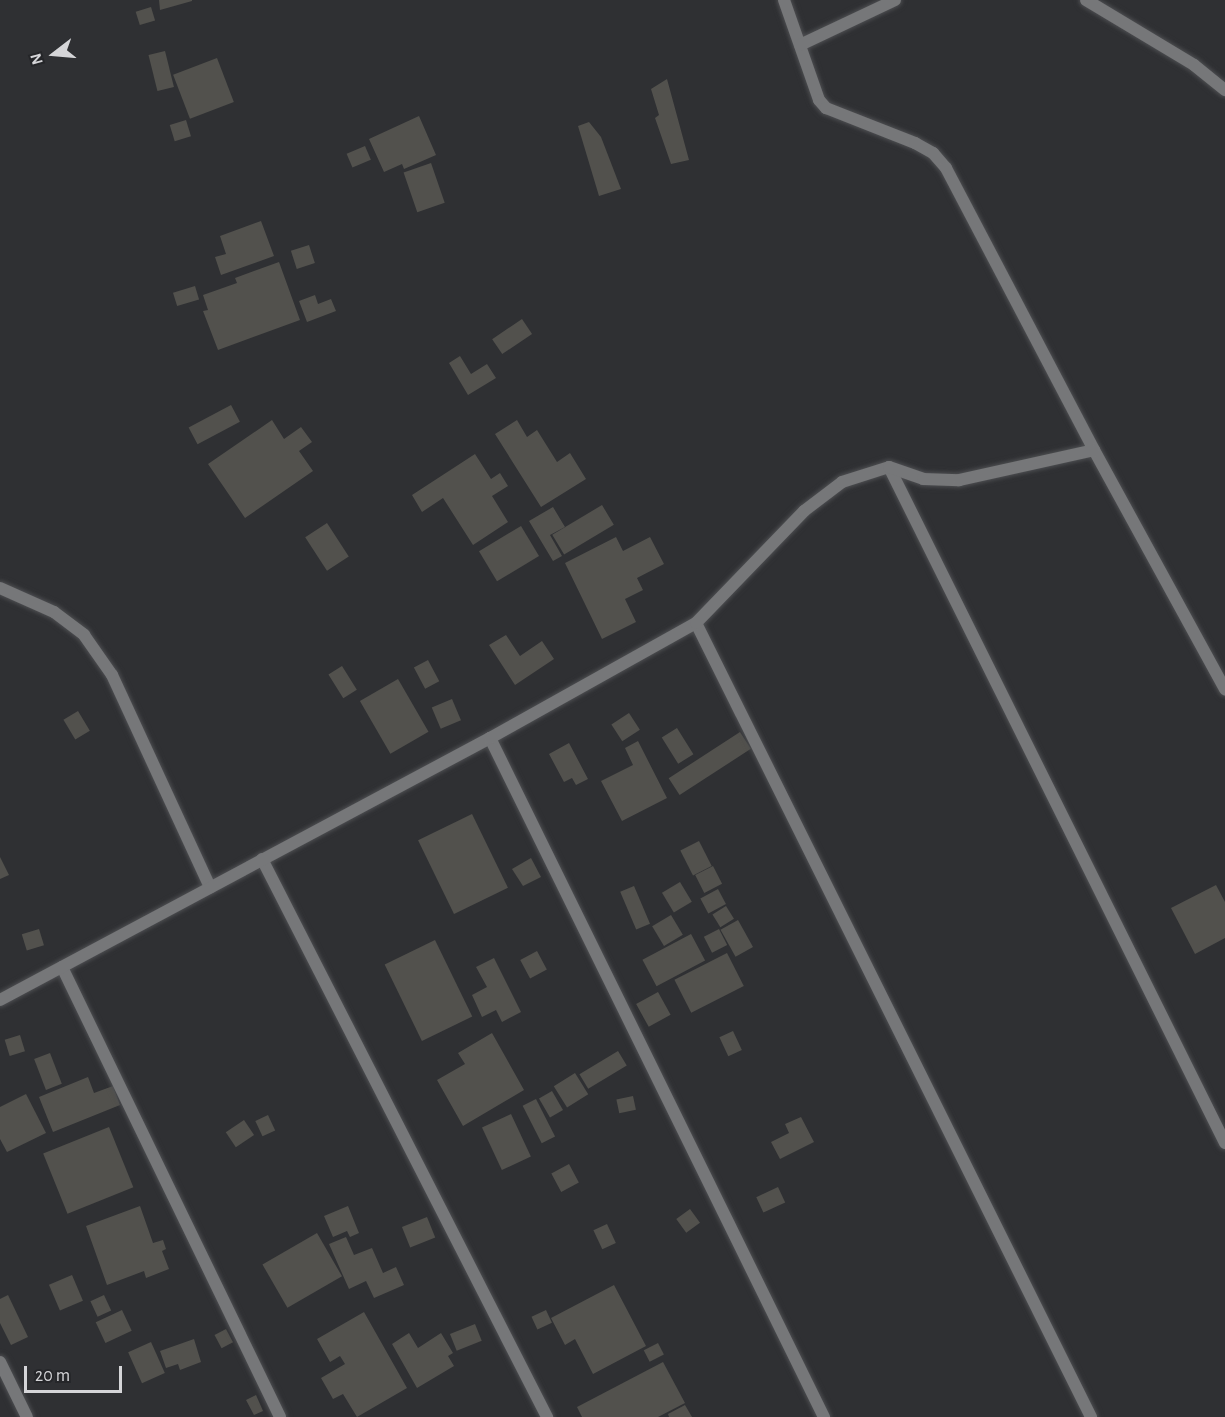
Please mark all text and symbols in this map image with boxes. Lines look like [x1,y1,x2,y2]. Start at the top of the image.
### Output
north arrow [24,24,84,84]
text: N [27,51,46,67]
scale bar [27,1354,124,1392]
text: 20 m [35,1367,70,1385]

